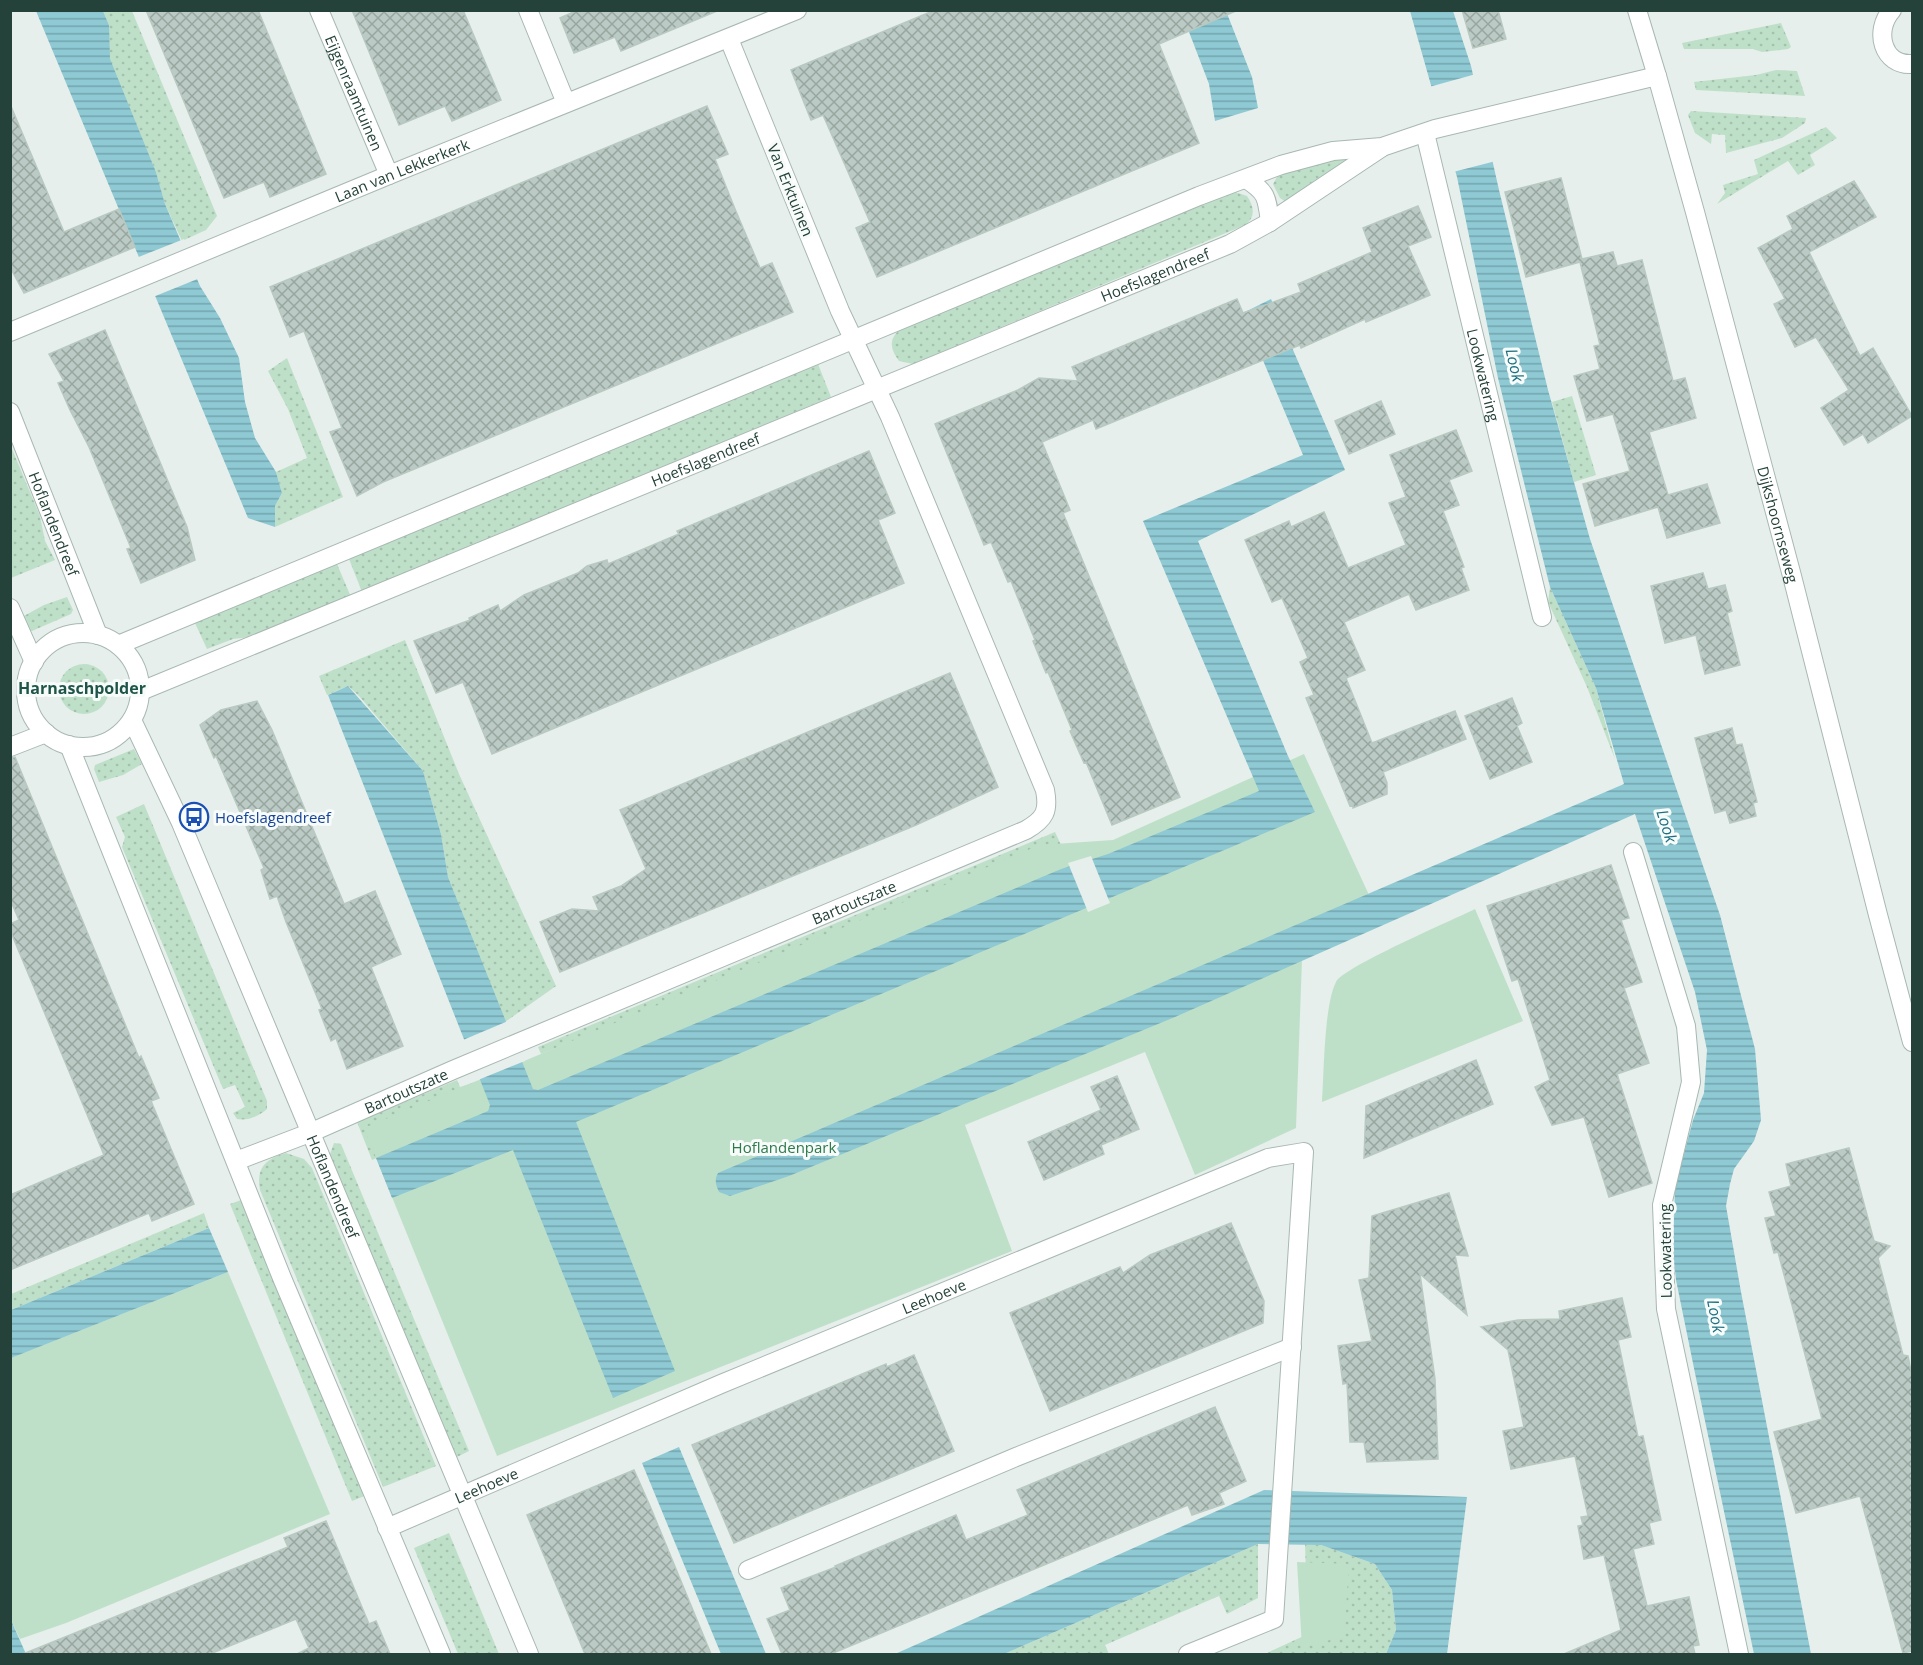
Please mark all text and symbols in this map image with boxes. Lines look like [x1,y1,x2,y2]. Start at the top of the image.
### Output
street label: Eijgenraamtuinen [321,32,388,154]
street label: Laan van Lekkerkerk [332,134,472,206]
street label: Van Erktuinen [763,141,819,239]
street label: Hoefslagendreef [1097,243,1213,306]
street label: Lookwatering [1463,327,1504,423]
water label: Look [1501,346,1530,385]
street label: Hoefslagendreef [648,428,764,491]
street label: Dijkshoornseweg [1753,464,1803,585]
street label: Hoflandendreef [24,469,84,580]
district label: Harnaschpolder [18,677,146,699]
bus stop icon: Hoefslagendreef [178,801,210,833]
place label: Hoefslagendreef [215,807,332,827]
water label: Look [1652,807,1683,846]
street label: Bartoutszate [809,876,899,929]
street label: Bartoutszate [361,1064,451,1118]
street label: Hoflandendreef [303,1132,364,1242]
park label: Hoflandenpark [732,1137,837,1157]
street label: Lookwatering [1654,1203,1676,1299]
street label: Leehoeve [899,1274,969,1318]
water label: Look [1702,1297,1730,1336]
street label: Leehoeve [451,1463,521,1508]

